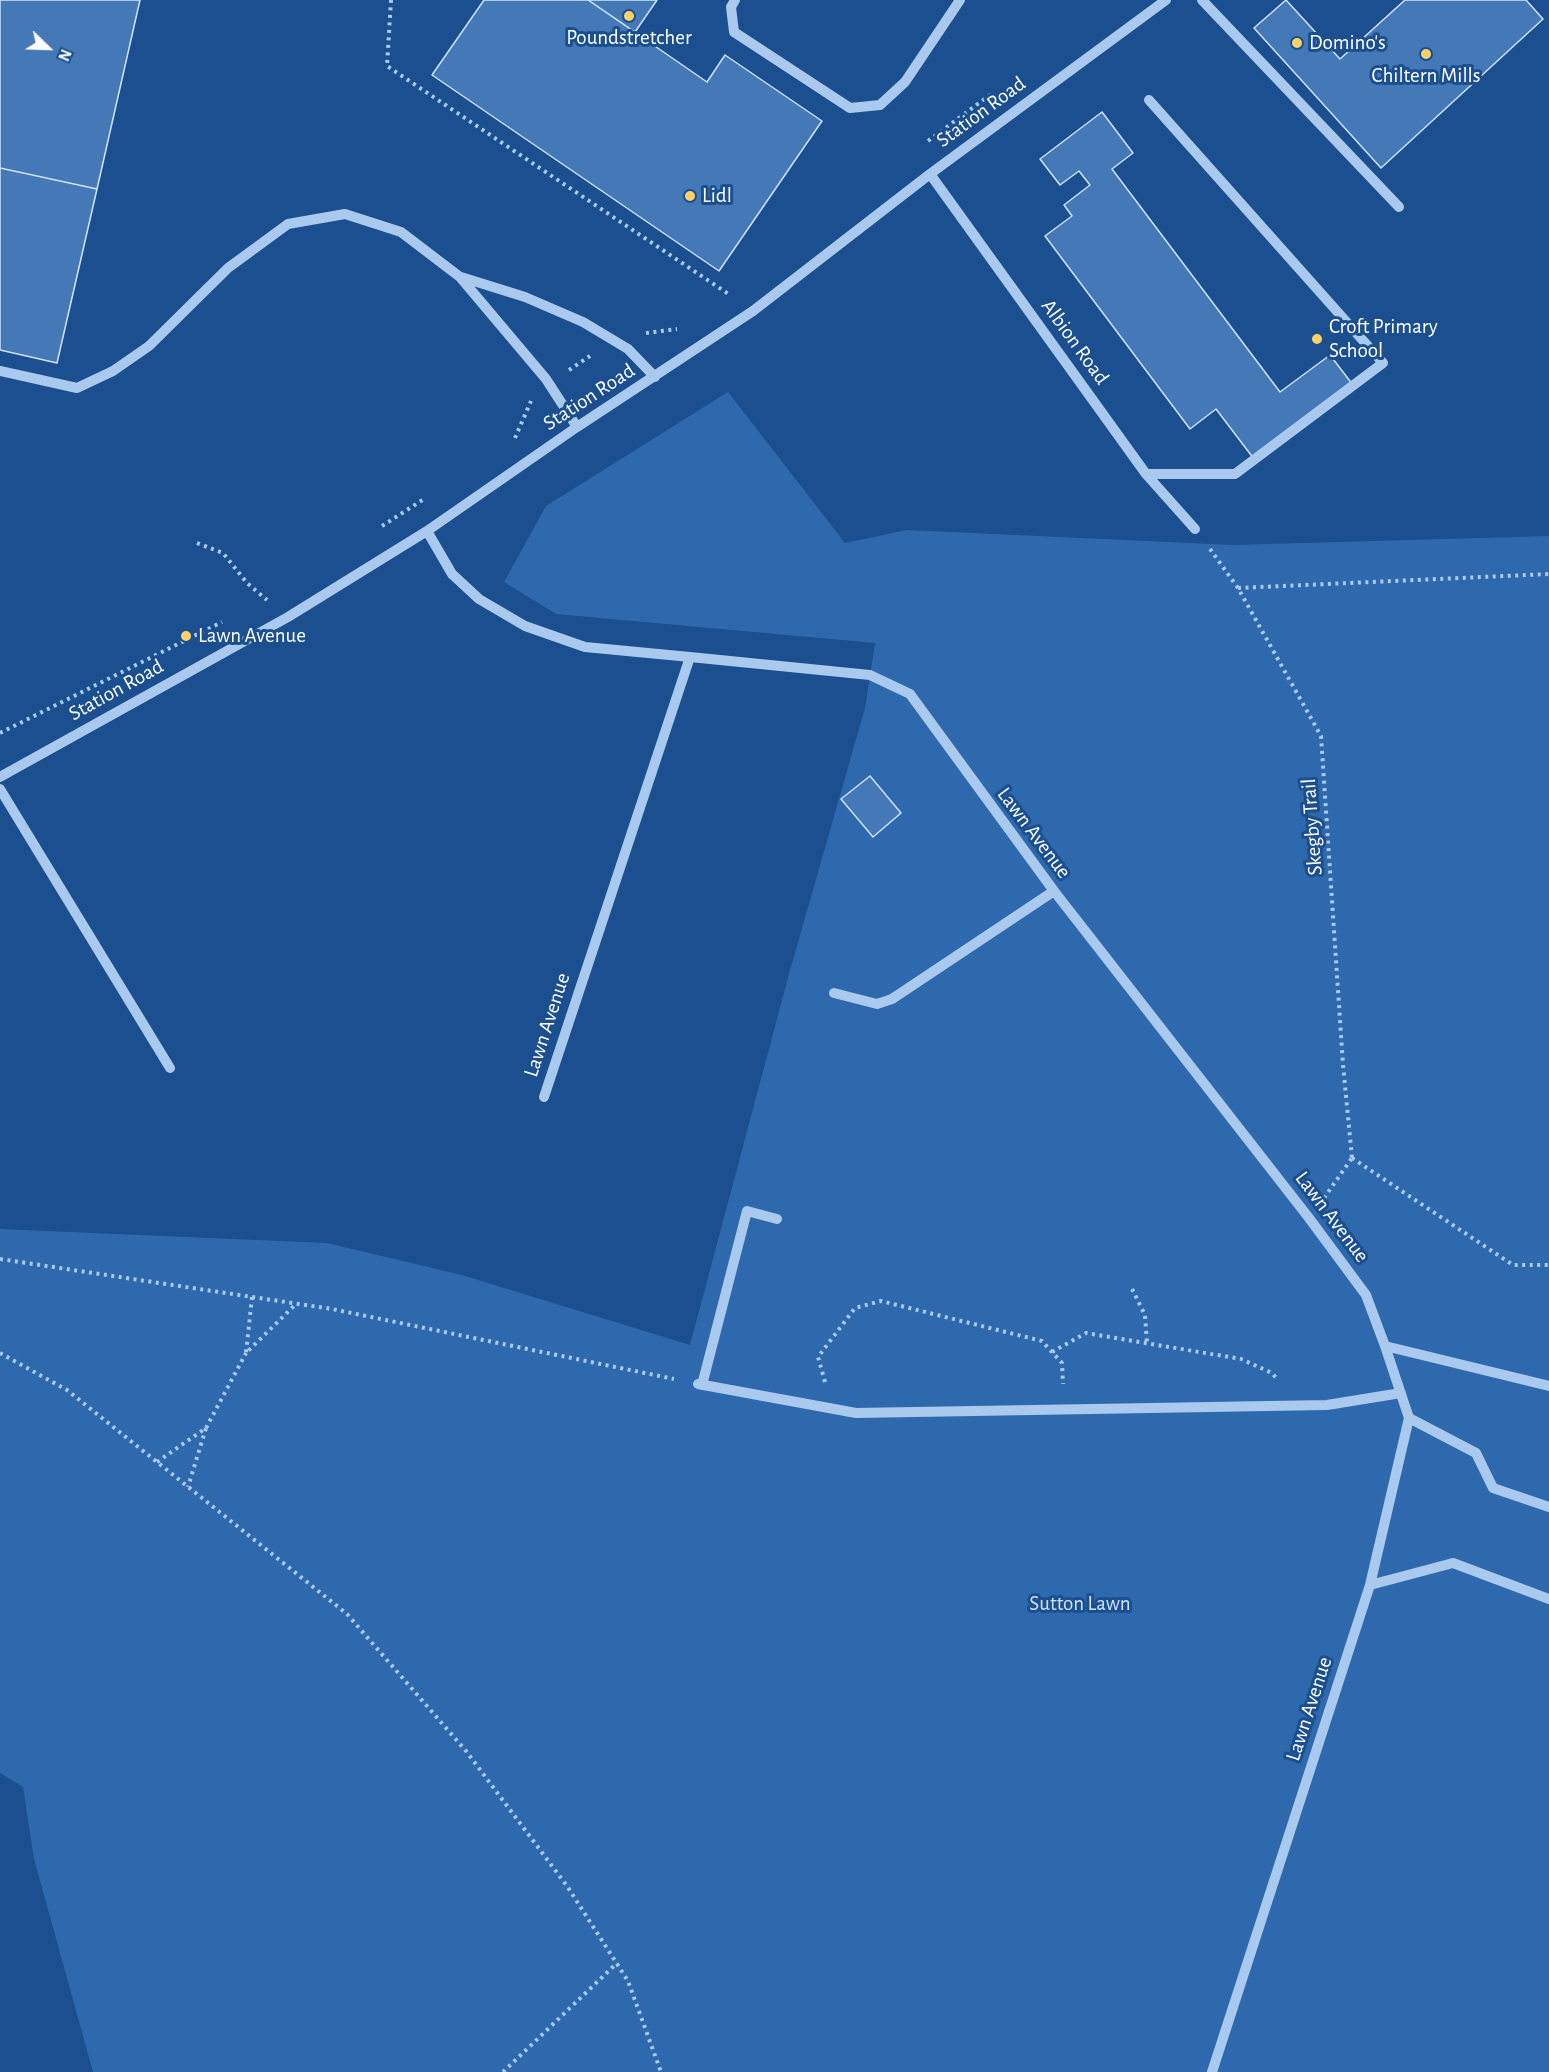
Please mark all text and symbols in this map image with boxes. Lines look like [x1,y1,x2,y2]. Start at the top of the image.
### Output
marker: Poundstretcher [622,9,636,23]
north arrow [18,18,78,78]
place label: Poundstretcher [566,25,692,51]
place label: Domino's [1309,30,1386,56]
marker: Domino's [1290,36,1304,50]
text: N [55,47,74,63]
marker: Chiltern Mills [1419,47,1433,61]
place label: Chiltern Mills [1371,63,1481,89]
street label: Station Road [931,71,1031,153]
place label: Lidl [702,183,732,209]
marker: Lidl [683,189,697,203]
street label: Albion Road [1036,294,1114,390]
place label: Croft Primary School [1329,314,1438,364]
marker: Croft Primary School [1310,332,1324,346]
street label: Station Road [538,358,640,436]
place label: Lawn Avenue [198,623,306,649]
marker: Lawn Avenue [179,629,193,643]
street label: Station Road [64,654,168,726]
street label: Skegby Trail [1296,778,1328,876]
street label: Lawn Avenue [991,782,1077,884]
street label: Lawn Avenue [518,970,576,1080]
street label: Lawn Avenue [1289,1166,1375,1268]
park label: Sutton Lawn [1029,1591,1131,1617]
street label: Lawn Avenue [1280,1654,1338,1764]

